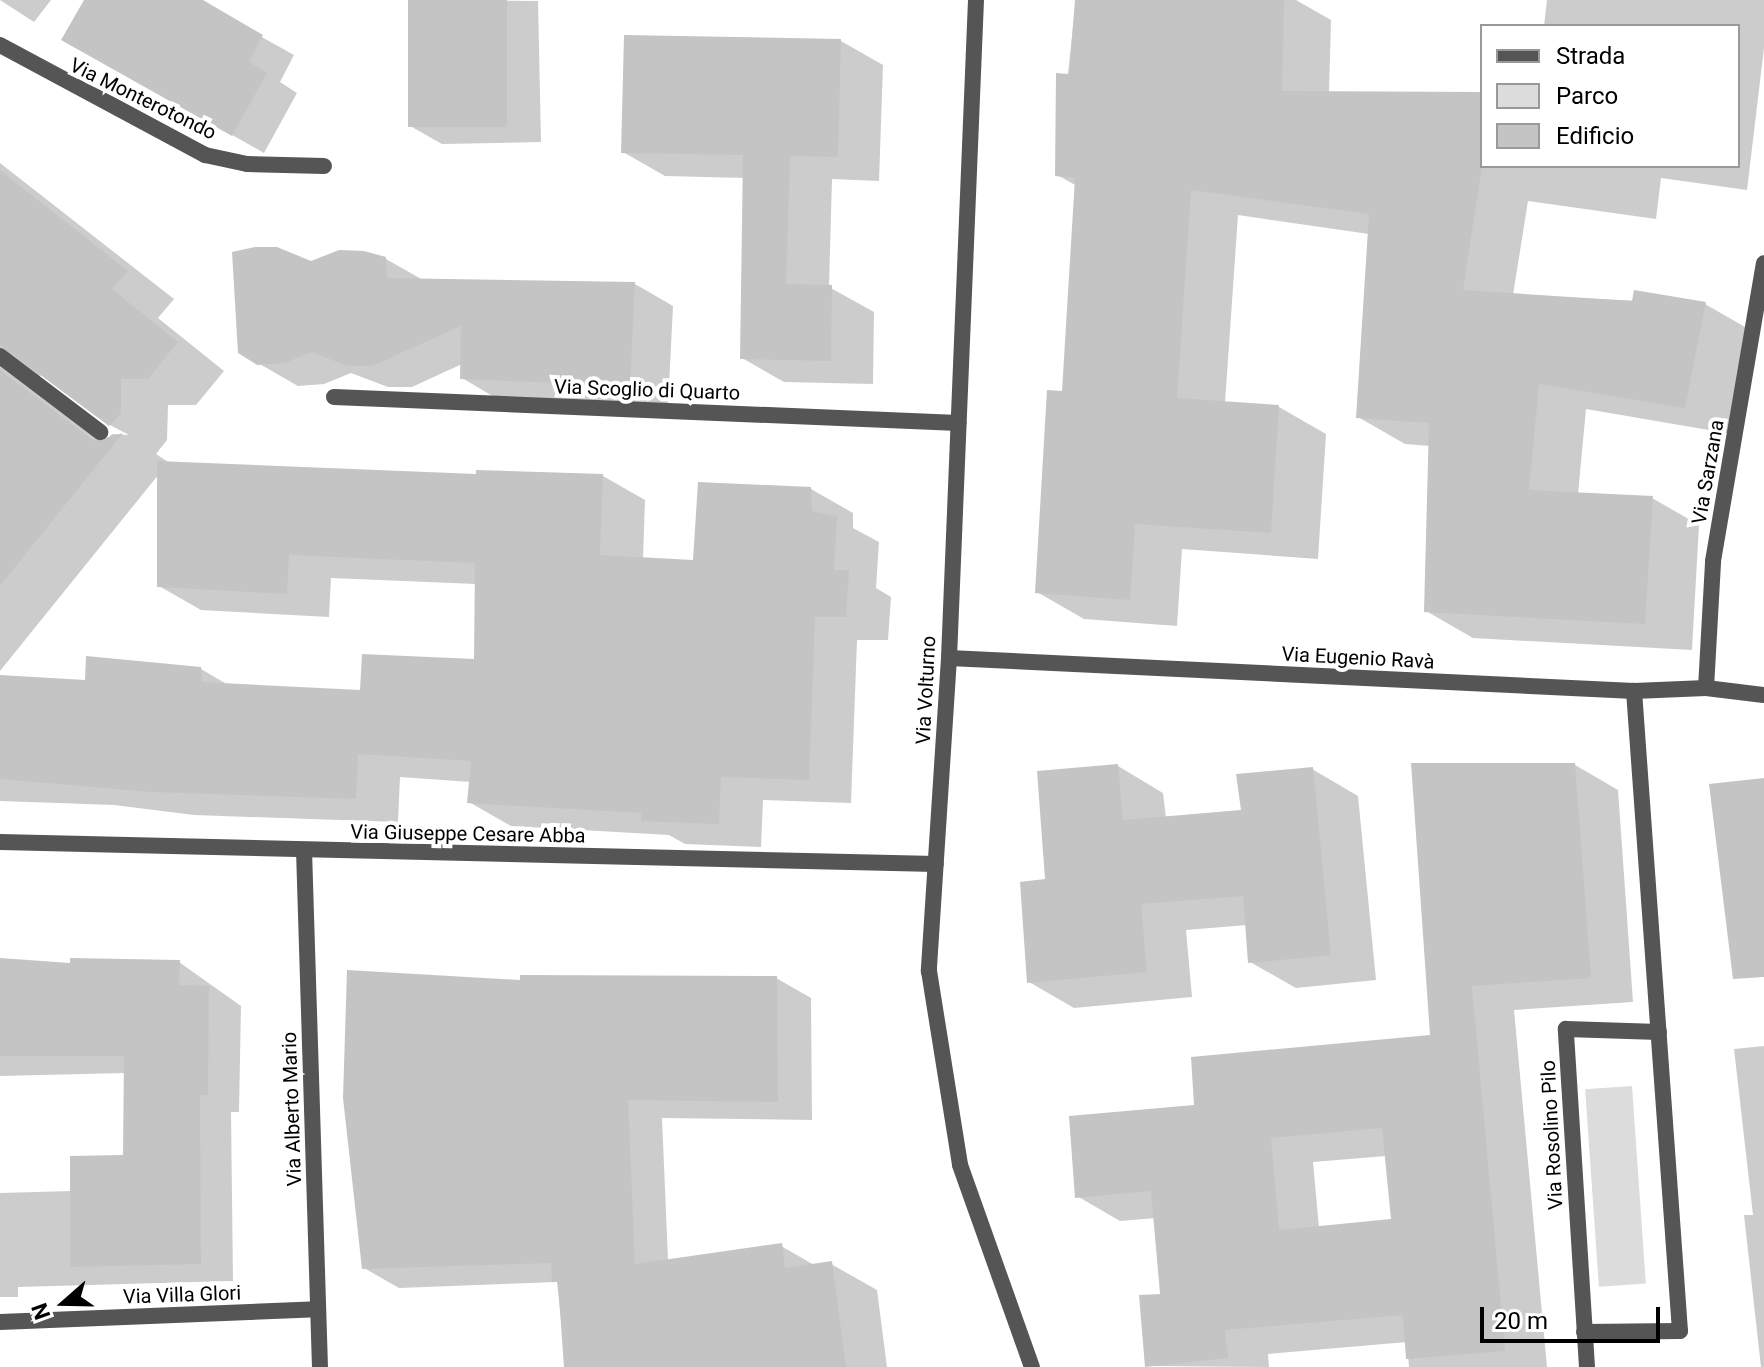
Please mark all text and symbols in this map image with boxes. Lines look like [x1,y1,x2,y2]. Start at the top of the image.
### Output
legend [1480,24,1740,168]
text: Strada [1556,42,1625,70]
street label: Via Monterotondo [66,53,220,145]
text: Parco [1556,82,1618,110]
text: Edificio [1556,122,1634,150]
street label: Via Scoglio di Quarto [553,375,741,405]
street label: Via Sarzana [1687,418,1729,526]
street label: Via Volturno [911,635,941,745]
street label: Via Eugenio Ravà [1281,642,1435,674]
street label: Via Giuseppe Cesare Abba [350,820,586,848]
street label: Via Alberto Mario [277,1031,307,1187]
street label: Via Rosolino Pilo [1536,1060,1568,1210]
north arrow [24,1263,104,1343]
street label: Via Villa Glori [123,1281,241,1309]
scale bar [1484,1291,1664,1341]
text: N [27,1300,55,1323]
text: 20 m [1494,1307,1548,1335]

